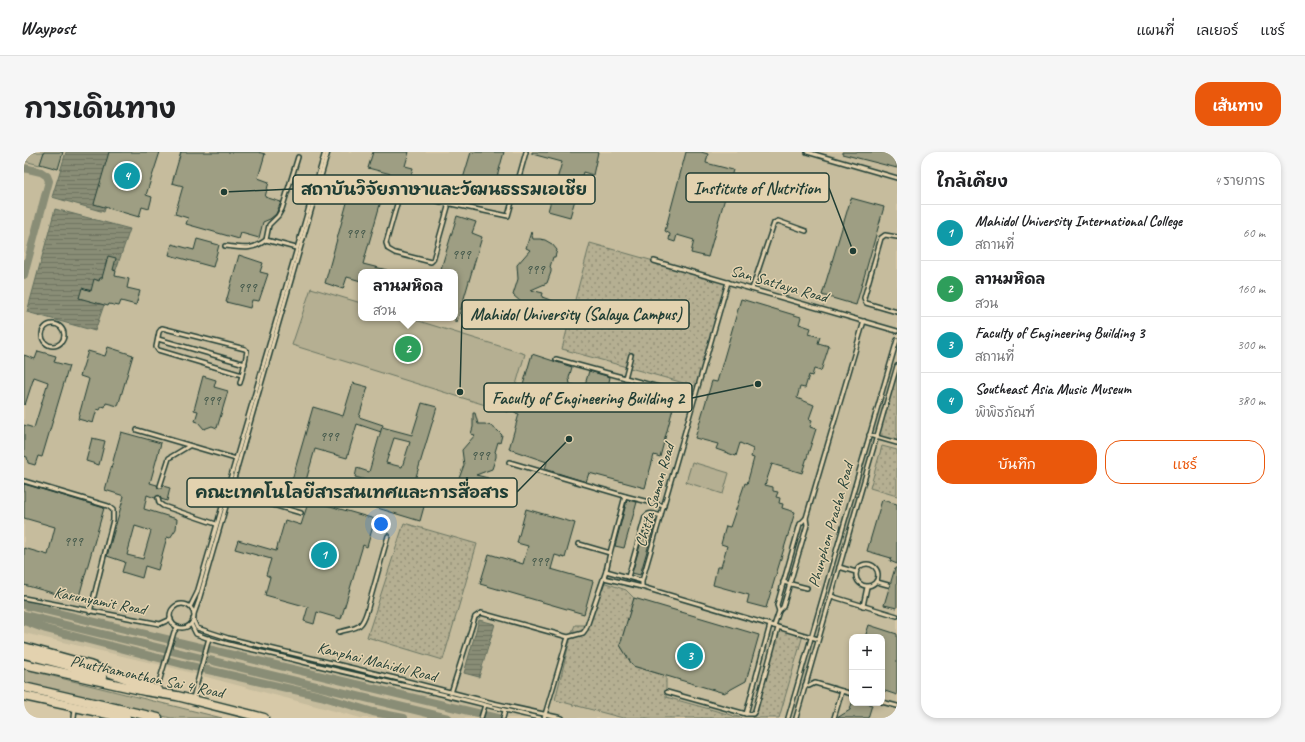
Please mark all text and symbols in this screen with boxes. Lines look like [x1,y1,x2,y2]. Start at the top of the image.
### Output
text: Waypost [20,16,75,40]
text: แผนที่ [1136,22,1174,39]
text: เลเยอร์ [1196,22,1238,39]
text: แชร์ [1260,22,1285,39]
button: เส้นทาง [1195,82,1281,126]
text: การเดินทาง [24,91,176,126]
pin: 4 [114,161,140,191]
text: ใกล้เคียง [937,171,1008,192]
callout: Institute of Nutrition [686,173,829,202]
text: 4 รายการ [1214,173,1265,189]
callout: สถาบันวิจัยภาษาและวัฒนธรรมเอเชีย [293,175,595,204]
text: สถาบันวิจัยภาษาและวัฒนธรรมเอเชีย [301,178,587,200]
text: Institute of Nutrition [693,178,822,199]
text: Mahidol University International College [975,212,1182,231]
house number: 999 [346,225,366,242]
text: 1 [947,225,953,241]
text: 60 m [1243,225,1265,241]
text: สถานที่ [975,237,1014,253]
house number: 999 [452,246,472,263]
house number: 999 [526,261,546,278]
street label: San Sattaya Road [728,261,832,308]
popup [358,269,458,321]
text: ลานมหิดล [975,270,1045,289]
text: ลานมหิดล [373,277,443,296]
house number: 999 [238,279,258,296]
text: 2 [947,281,953,297]
text: 160 m [1237,281,1265,297]
text: สวน [975,296,998,312]
callout: Mahidol University (Salaya Campus) [462,300,689,329]
text: สวน [373,303,396,319]
text: Mahidol University (Salaya Campus) [470,304,683,325]
text: Faculty of Engineering Building 3 [975,324,1145,343]
pin: 2 [395,334,421,364]
text: 3 [947,337,953,353]
text: 300 m [1237,337,1265,353]
text: สถานที่ [975,349,1014,365]
text: Southeast Asia Music Museum [975,380,1131,399]
callout: Faculty of Engineering Building 2 [484,383,692,412]
text: Faculty of Engineering Building 2 [492,388,685,409]
house number: 999 [202,392,222,409]
text: 4 [947,393,953,409]
text: 380 m [1237,393,1265,409]
text: พิพิธภัณฑ์ [975,405,1035,421]
house number: 999 [320,428,340,445]
street label: Chitta Saman Road [631,438,680,549]
button: บันทึก [937,440,1097,484]
button: แชร์ [1105,440,1265,484]
house number: 999 [471,447,491,464]
street label: Phunphon Pracha Road [804,458,859,590]
text: คณะเทคโนโลยีสารสนเทศและการสื่อสาร [195,476,509,503]
callout: คณะเทคโนโลยีสารสนเทศและการสื่อสาร [187,478,517,507]
your location [371,514,391,534]
house number: 999 [64,533,84,550]
pin: 1 [311,540,337,570]
house number: 999 [530,553,550,570]
street label: Karunyamit Road [52,582,150,620]
map controls [849,634,885,706]
button: + [849,634,885,670]
street label: Kanphai Mahidol Road [315,637,441,687]
pin: 3 [677,641,703,671]
street label: Phutthamonthon Sai 4 Road [69,651,228,704]
button: − [849,670,885,706]

